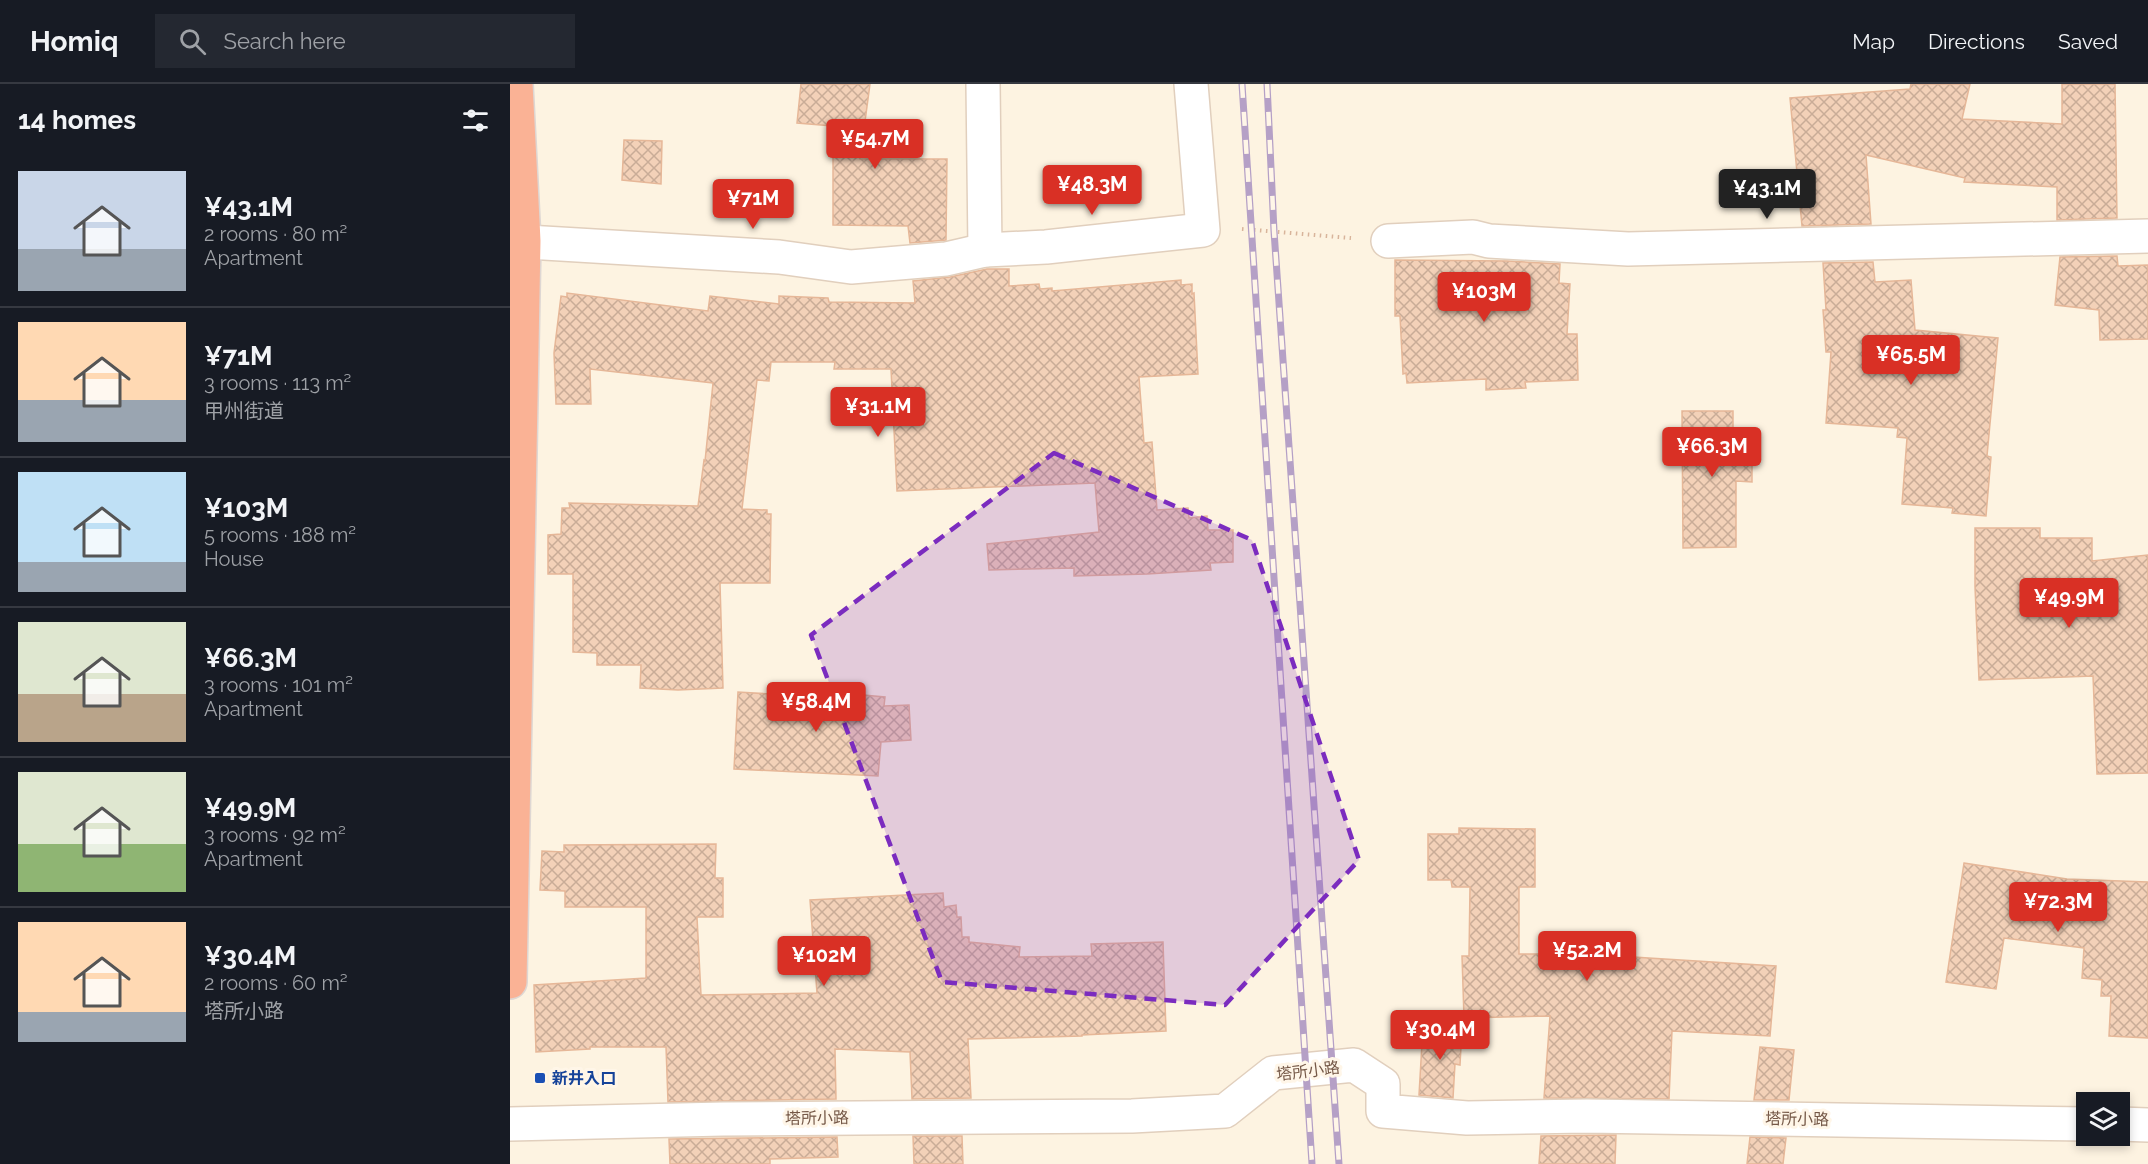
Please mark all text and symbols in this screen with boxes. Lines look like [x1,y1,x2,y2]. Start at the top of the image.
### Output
search box [155,14,575,68]
text: Homiq [30,25,119,58]
icon: search [176,25,209,58]
text: Search here [224,28,346,54]
text: Map [1852,29,1895,54]
text: Directions [1928,29,2025,54]
text: Saved [2058,29,2118,54]
icon: filters [459,104,492,137]
text: 14 homes [18,105,136,135]
pin: ¥54.7M [826,119,924,170]
text: ¥54.7M [840,126,910,150]
pin: ¥48.3M [1043,165,1141,216]
pin: ¥43.1M [1718,169,1816,220]
text: ¥48.3M [1057,172,1127,196]
text: ¥43.1M [1733,176,1801,200]
pin: ¥71M [717,179,789,230]
text: ¥71M [727,186,779,210]
text: ¥43.1M [204,192,293,222]
icon: home [66,195,138,267]
text: 2 rooms · 80 m² [204,222,347,246]
text: Apartment [204,246,303,270]
pin: ¥103M [1442,272,1526,323]
text: ¥103M [1452,279,1516,303]
pin: ¥65.5M [1862,335,1960,386]
text: ¥71M [204,341,272,371]
text: ¥65.5M [1876,342,1946,366]
icon: home [66,346,138,418]
text: 3 rooms · 113 m² [204,371,351,395]
pin: ¥31.1M [829,387,927,438]
text: ¥31.1M [845,394,911,418]
text: 甲州街道 [204,399,284,423]
pin: ¥66.3M [1663,427,1761,478]
text: ¥66.3M [1676,434,1748,458]
text: ¥103M [204,493,288,523]
icon: home [66,496,138,568]
text: 5 rooms · 188 m² [204,523,356,547]
text: House [204,547,264,571]
pin: ¥49.9M [2020,578,2118,629]
text: ¥49.9M [2033,585,2105,609]
text: ¥66.3M [204,643,297,673]
icon: home [66,646,138,718]
text: 3 rooms · 101 m² [204,673,353,697]
pin: ¥58.4M [767,682,865,733]
text: ¥58.4M [781,689,851,713]
text: Apartment [204,697,303,721]
text: ¥49.9M [204,793,296,823]
icon: home [66,796,138,868]
text: 3 rooms · 92 m² [204,823,346,847]
text: Apartment [204,847,303,871]
pin: ¥72.3M [2009,882,2107,933]
text: ¥72.3M [2023,889,2093,913]
pin: ¥52.2M [1538,931,1636,982]
pin: ¥102M [782,936,866,987]
text: ¥52.2M [1552,938,1622,962]
text: ¥30.4M [204,941,296,971]
text: ¥102M [792,943,856,967]
icon: home [66,946,138,1018]
text: 2 rooms · 60 m² [204,971,348,995]
text: 塔所小路 [204,999,284,1023]
pin: ¥30.4M [1391,1010,1489,1061]
text: ¥30.4M [1405,1017,1475,1041]
street label: 塔所小路 [1275,1058,1341,1084]
place label: 新井入口 [552,1069,616,1088]
marker: 新井入口 [533,1071,547,1085]
map controls [2076,1092,2130,1146]
button: layers [2076,1092,2130,1146]
street label: 塔所小路 [785,1108,849,1128]
street label: 塔所小路 [1765,1109,1829,1129]

